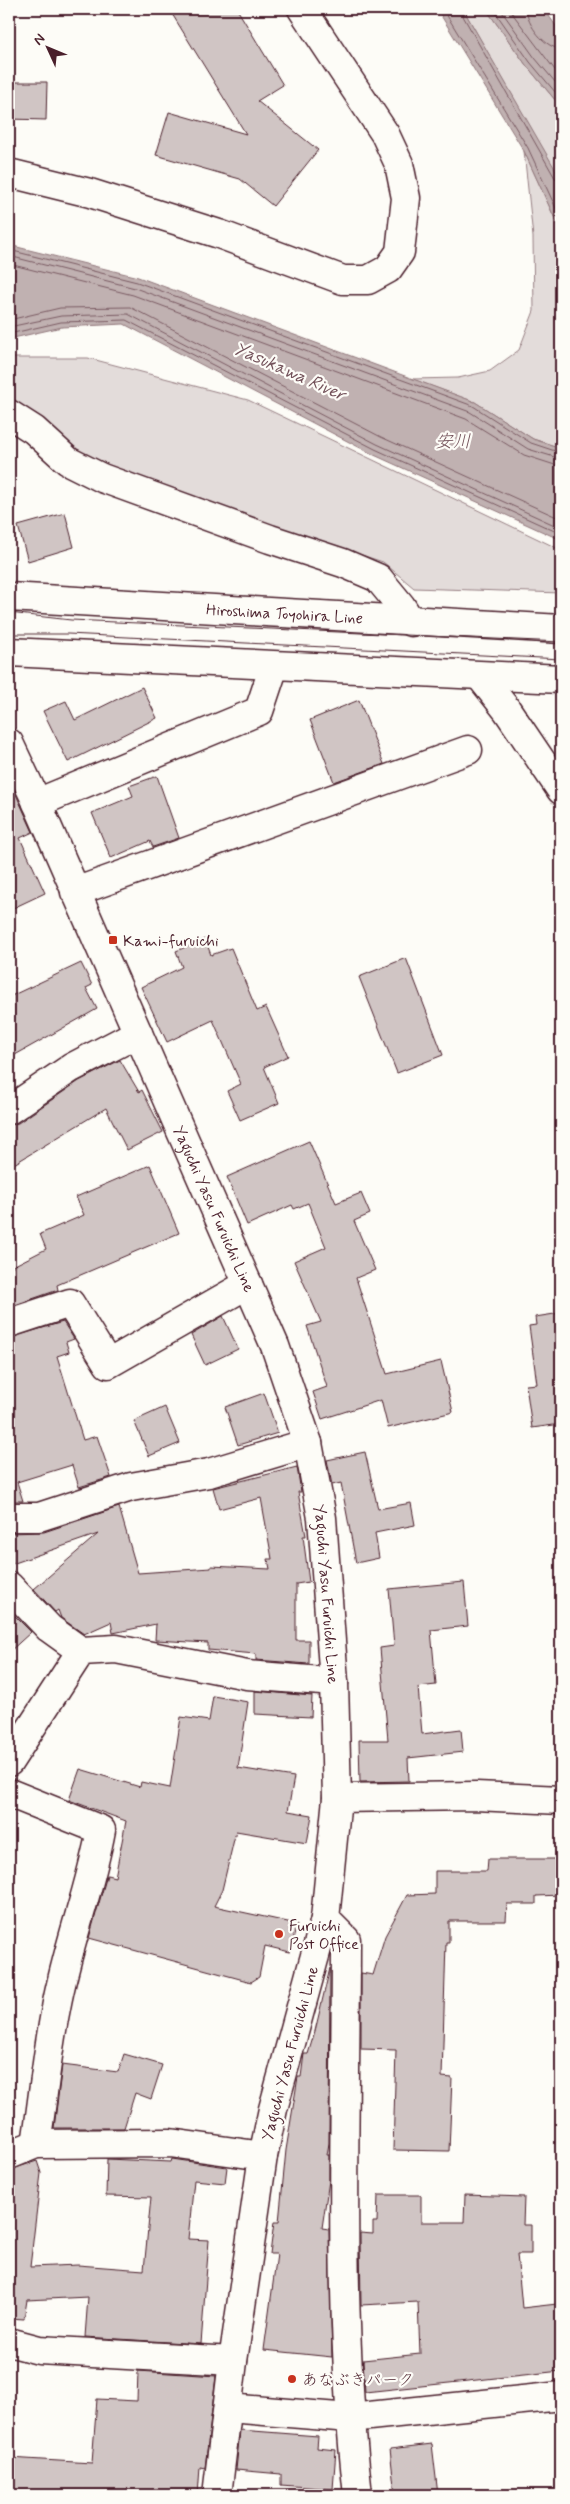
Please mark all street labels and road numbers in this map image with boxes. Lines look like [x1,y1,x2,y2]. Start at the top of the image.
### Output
street label: Hiroshima Toyohira Line [205,599,363,629]
street label: Yaguchi Yasu Furuichi Line [168,1122,259,1296]
street label: Yaguchi Yasu Furuichi Line [308,1503,343,1685]
street label: Yaguchi Yasu Furuichi Line [257,1963,325,2143]

